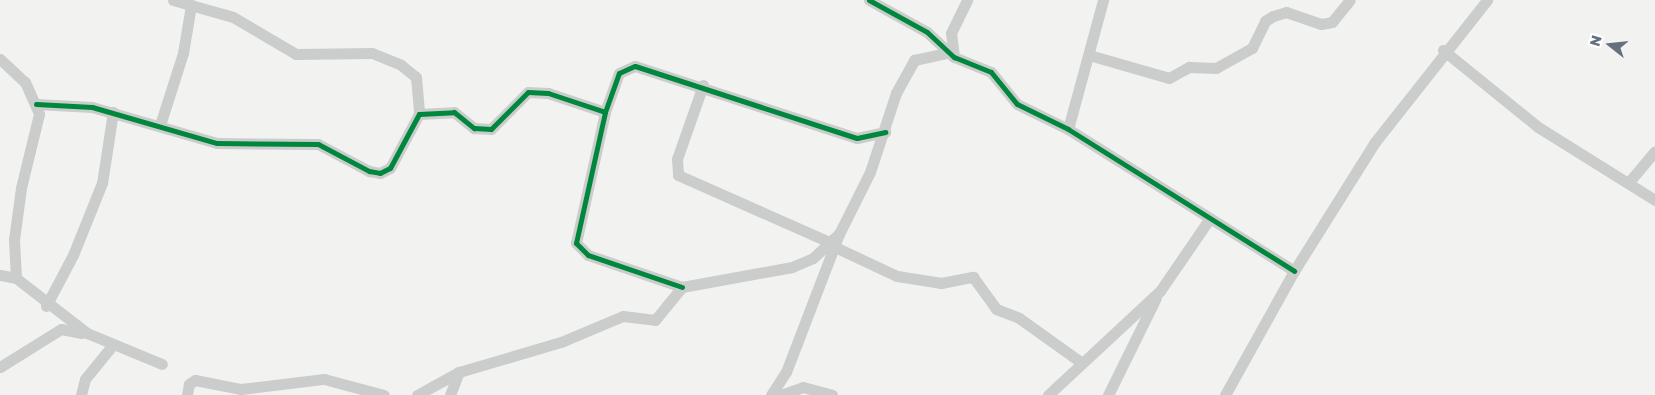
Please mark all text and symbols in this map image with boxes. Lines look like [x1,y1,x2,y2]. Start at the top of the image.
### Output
north arrow [1585,20,1635,70]
text: N [1585,33,1605,48]

